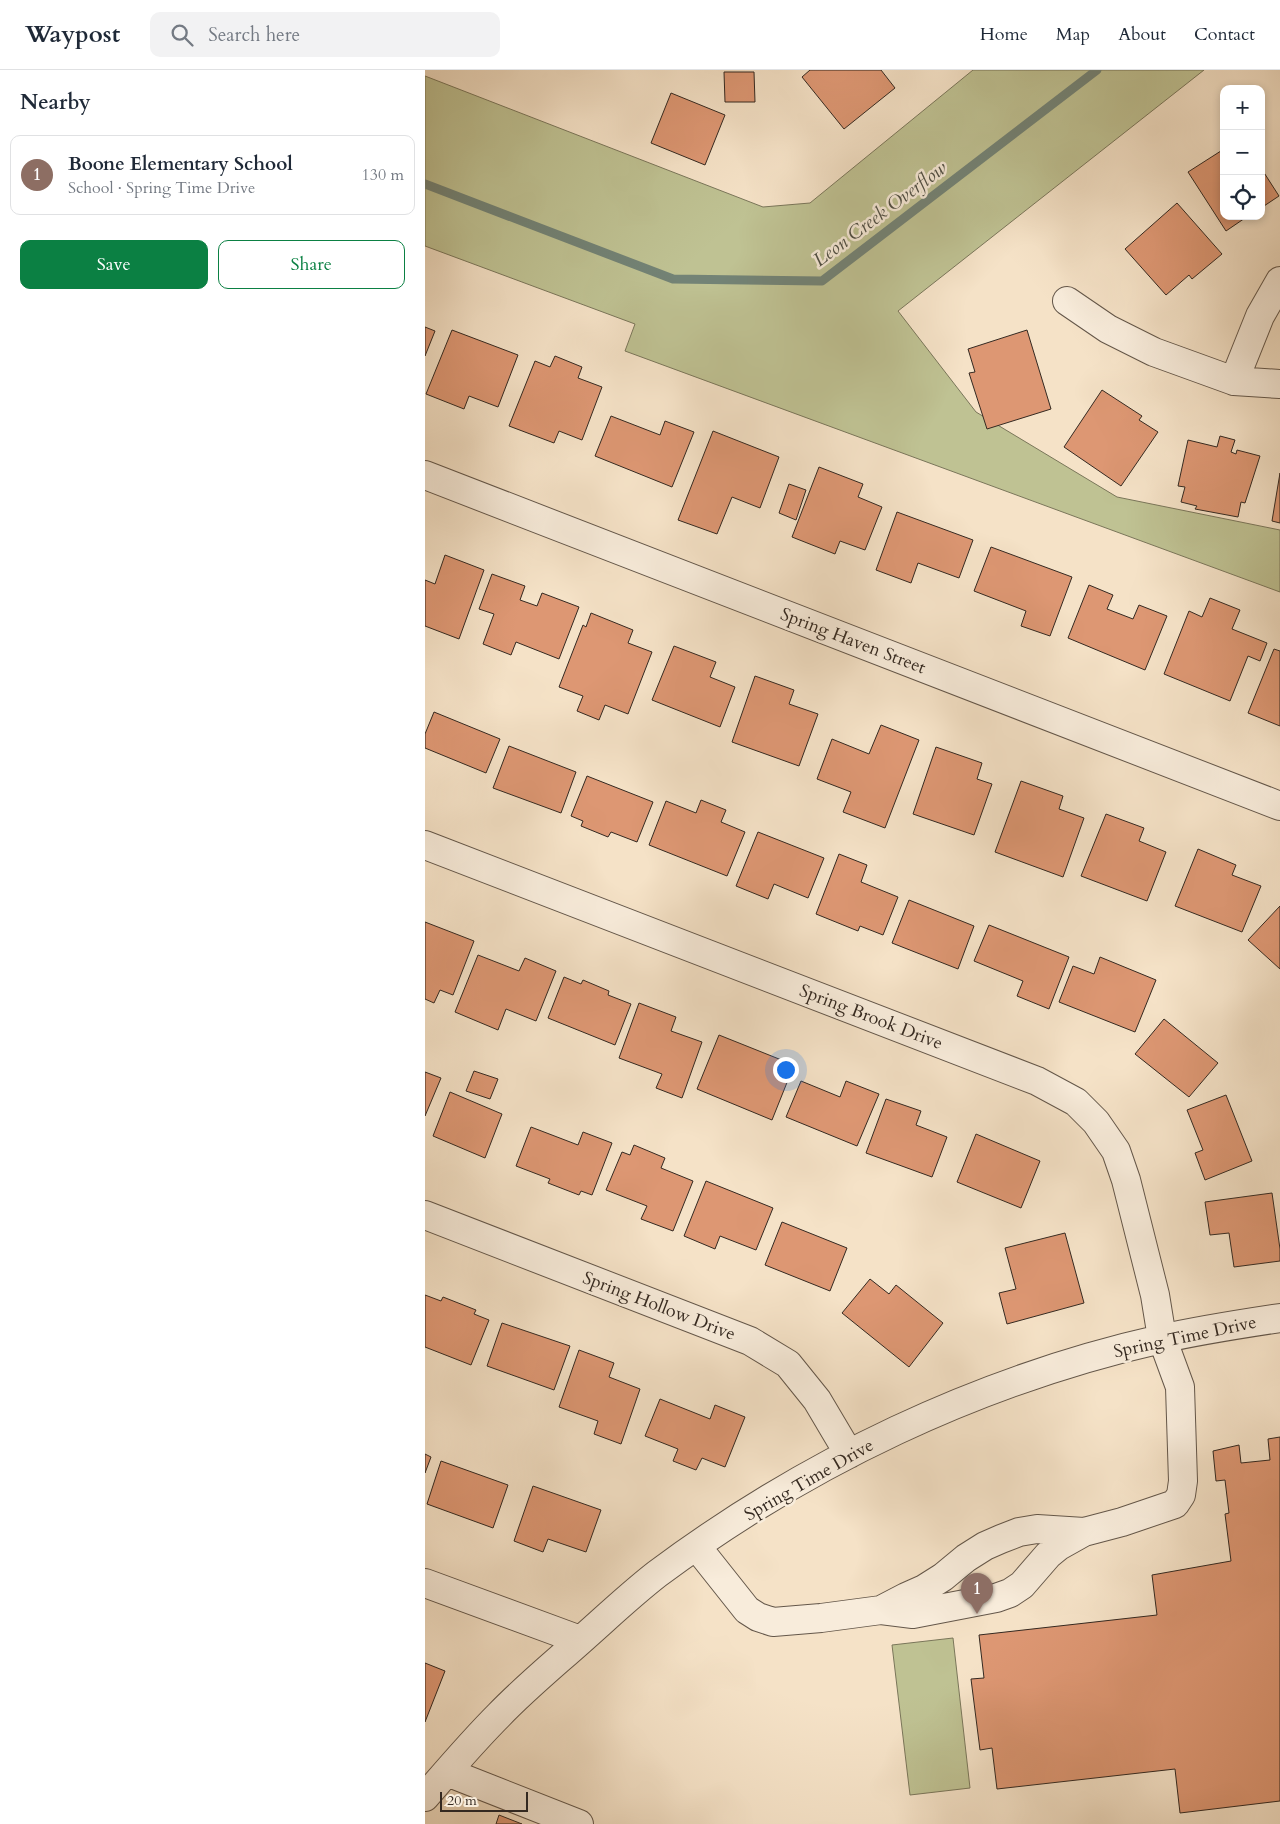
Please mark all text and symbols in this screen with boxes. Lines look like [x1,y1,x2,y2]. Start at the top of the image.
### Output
search box [150,12,500,57]
text: Waypost [25,18,120,51]
icon: search [168,21,196,49]
text: Search here [208,22,300,48]
text: Home [980,22,1028,47]
text: Map [1056,22,1090,47]
text: About [1118,22,1166,47]
text: Contact [1194,22,1255,47]
map controls [1220,85,1265,220]
button: + [1220,85,1265,130]
text: Nearby [20,88,91,117]
button: − [1220,130,1265,175]
text: Boone Elementary School [68,151,293,177]
water label: Leon Creek Overflow [808,155,953,273]
text: 1 [33,164,41,186]
text: 130 m [362,164,404,186]
button: locate [1220,175,1265,220]
text: School · Spring Time Drive [68,177,255,199]
button: Save [20,240,208,289]
button: Share [218,240,405,289]
street label: Spring Haven Street [777,602,930,680]
street label: Spring Brook Drive [796,978,946,1056]
your location [773,1057,799,1083]
street label: Spring Hollow Drive [579,1265,739,1347]
street label: Spring Time Drive [1111,1310,1259,1364]
street label: Spring Time Drive [740,1433,878,1527]
pin: 1 [961,1573,993,1614]
scale bar [440,1789,527,1812]
text: 20 m [447,1791,477,1810]

